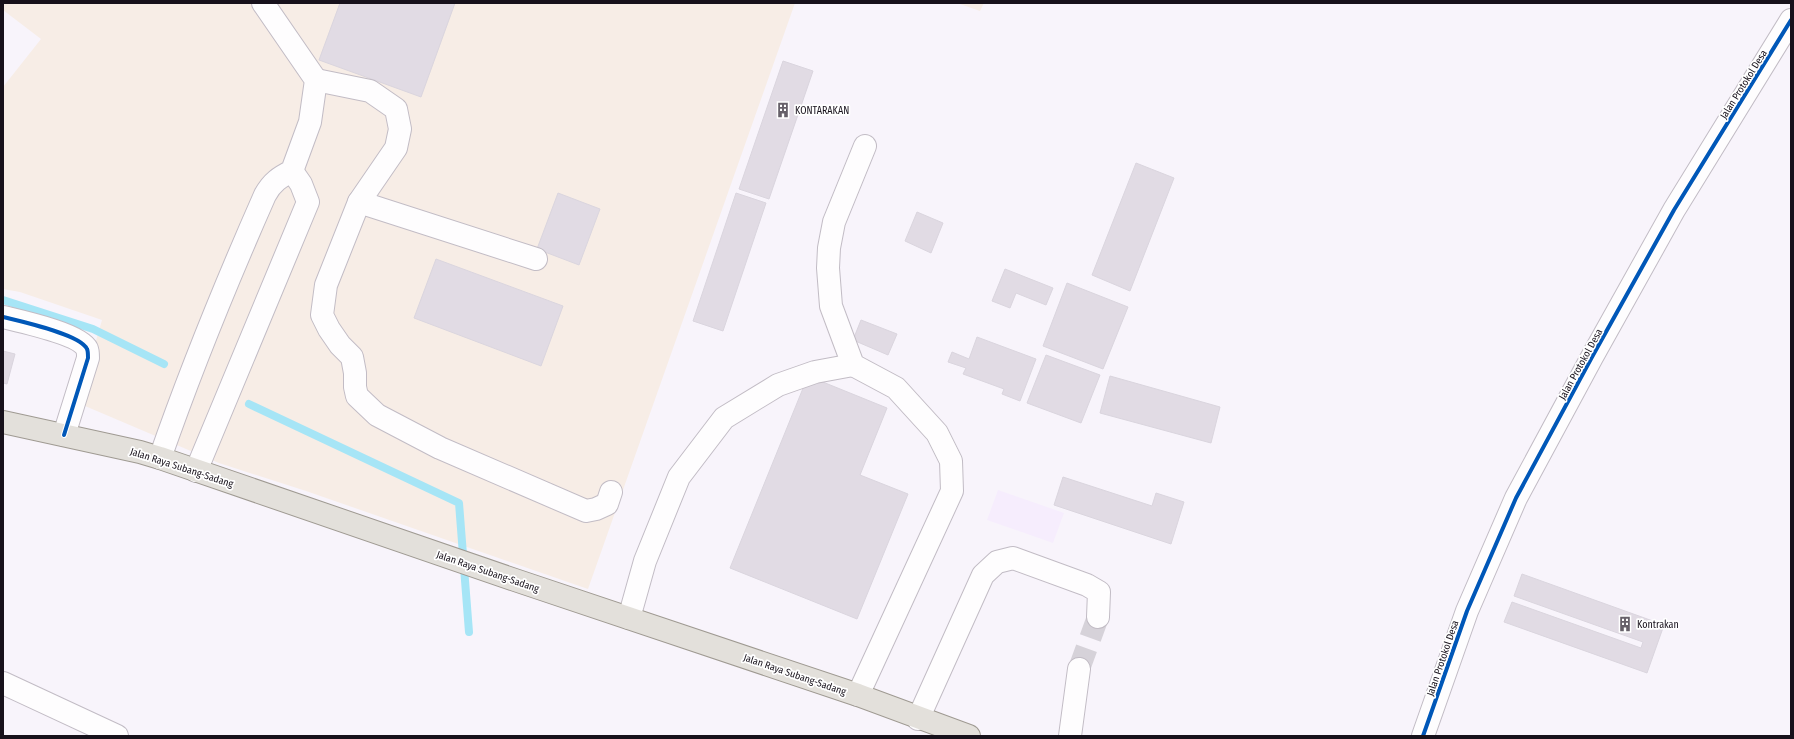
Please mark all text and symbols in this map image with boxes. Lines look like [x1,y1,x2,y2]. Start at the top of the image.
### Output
street label: Jalan Protokol Desa [1718,48,1770,121]
building icon: KONTARAKAN [774,101,792,119]
place label: KONTARAKAN [795,105,849,117]
street label: Jalan Protokol Desa [1556,327,1605,402]
street label: Jalan Raya Subang-Sadang [129,446,235,490]
street label: Jalan Raya Subang-Sadang [435,549,541,595]
building icon: Kontrakan [1616,615,1634,633]
street label: Jalan Protokol Desa [1424,619,1462,698]
place label: Kontrakan [1637,619,1679,631]
street label: Jalan Raya Subang-Sadang [742,652,848,698]

